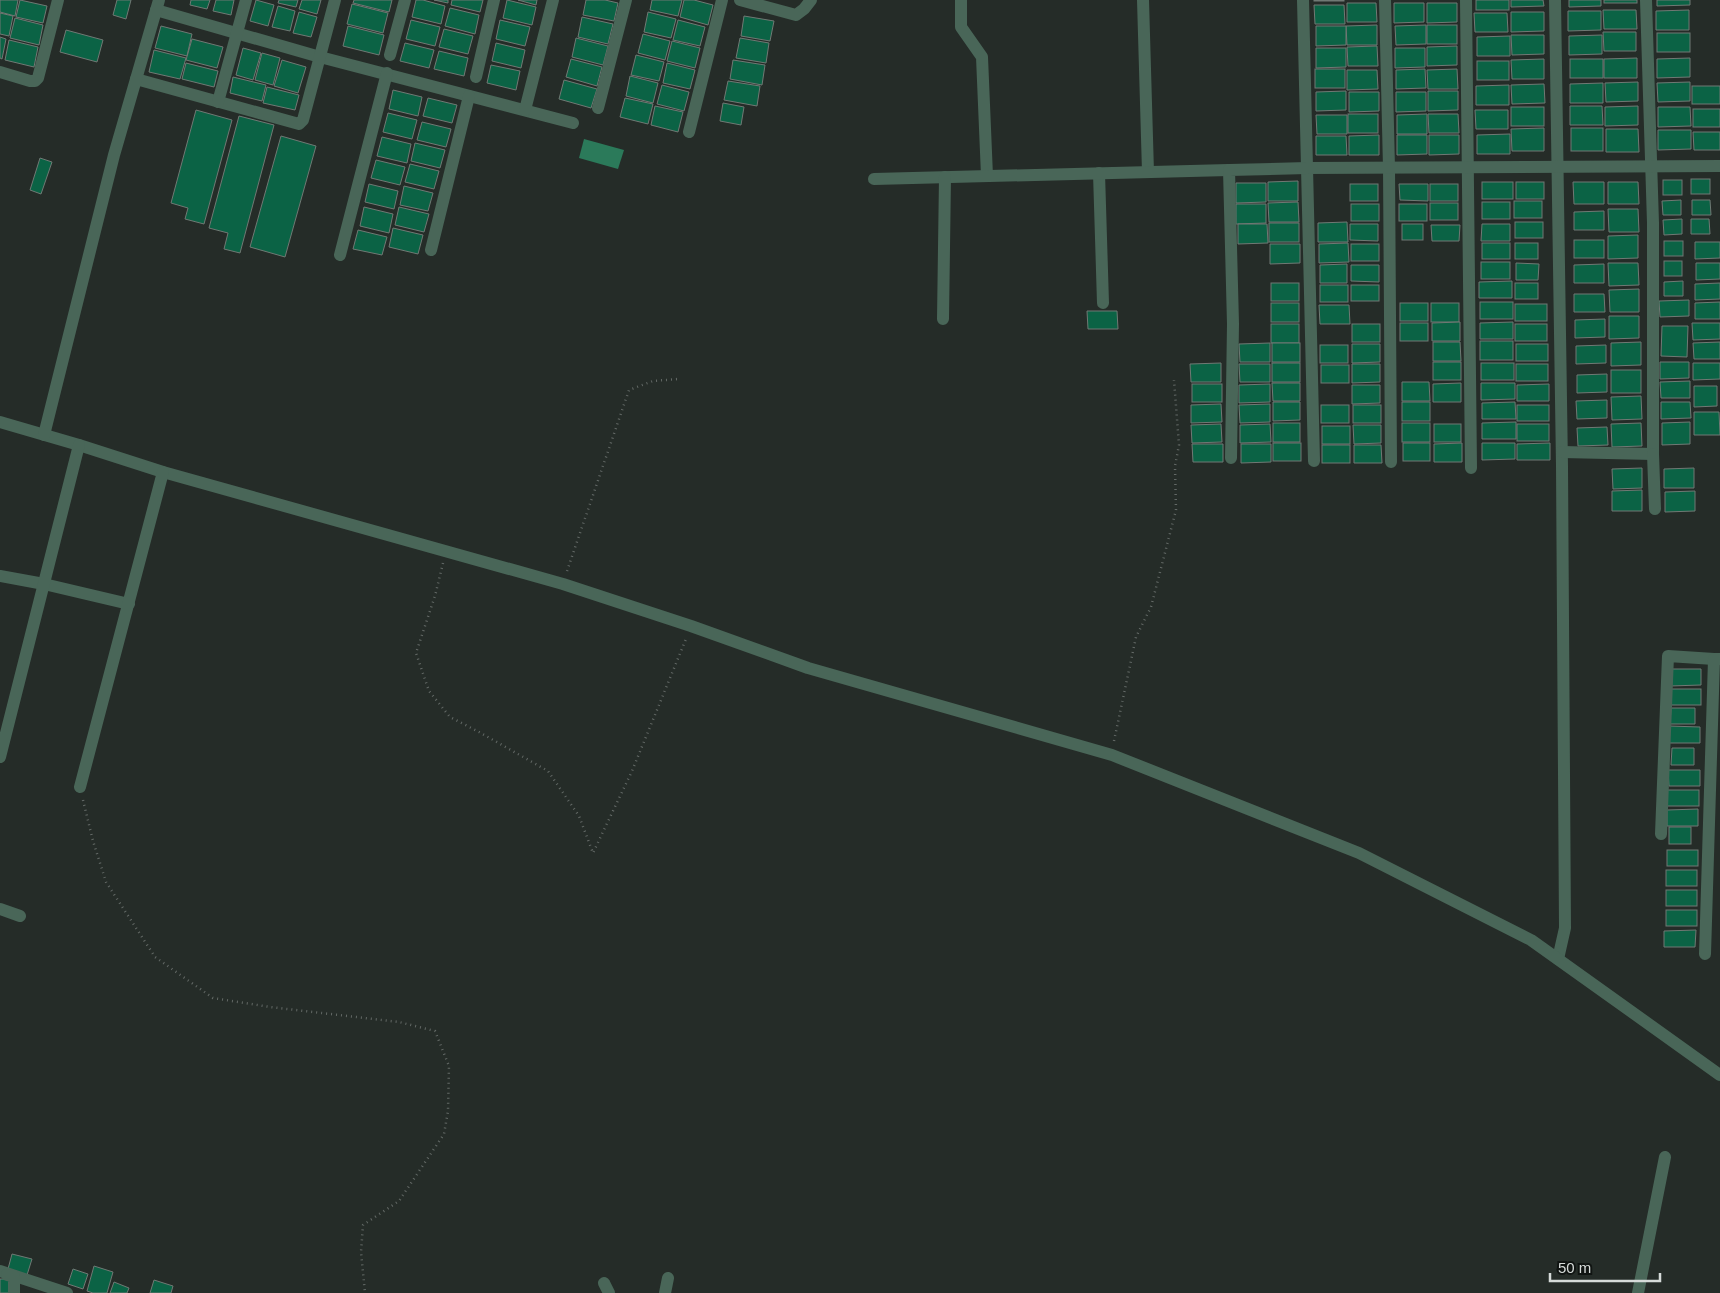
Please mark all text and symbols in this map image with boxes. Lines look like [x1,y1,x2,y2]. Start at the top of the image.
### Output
scale bar [1550,1250,1660,1282]
text: 50 m [1558,1259,1591,1276]

